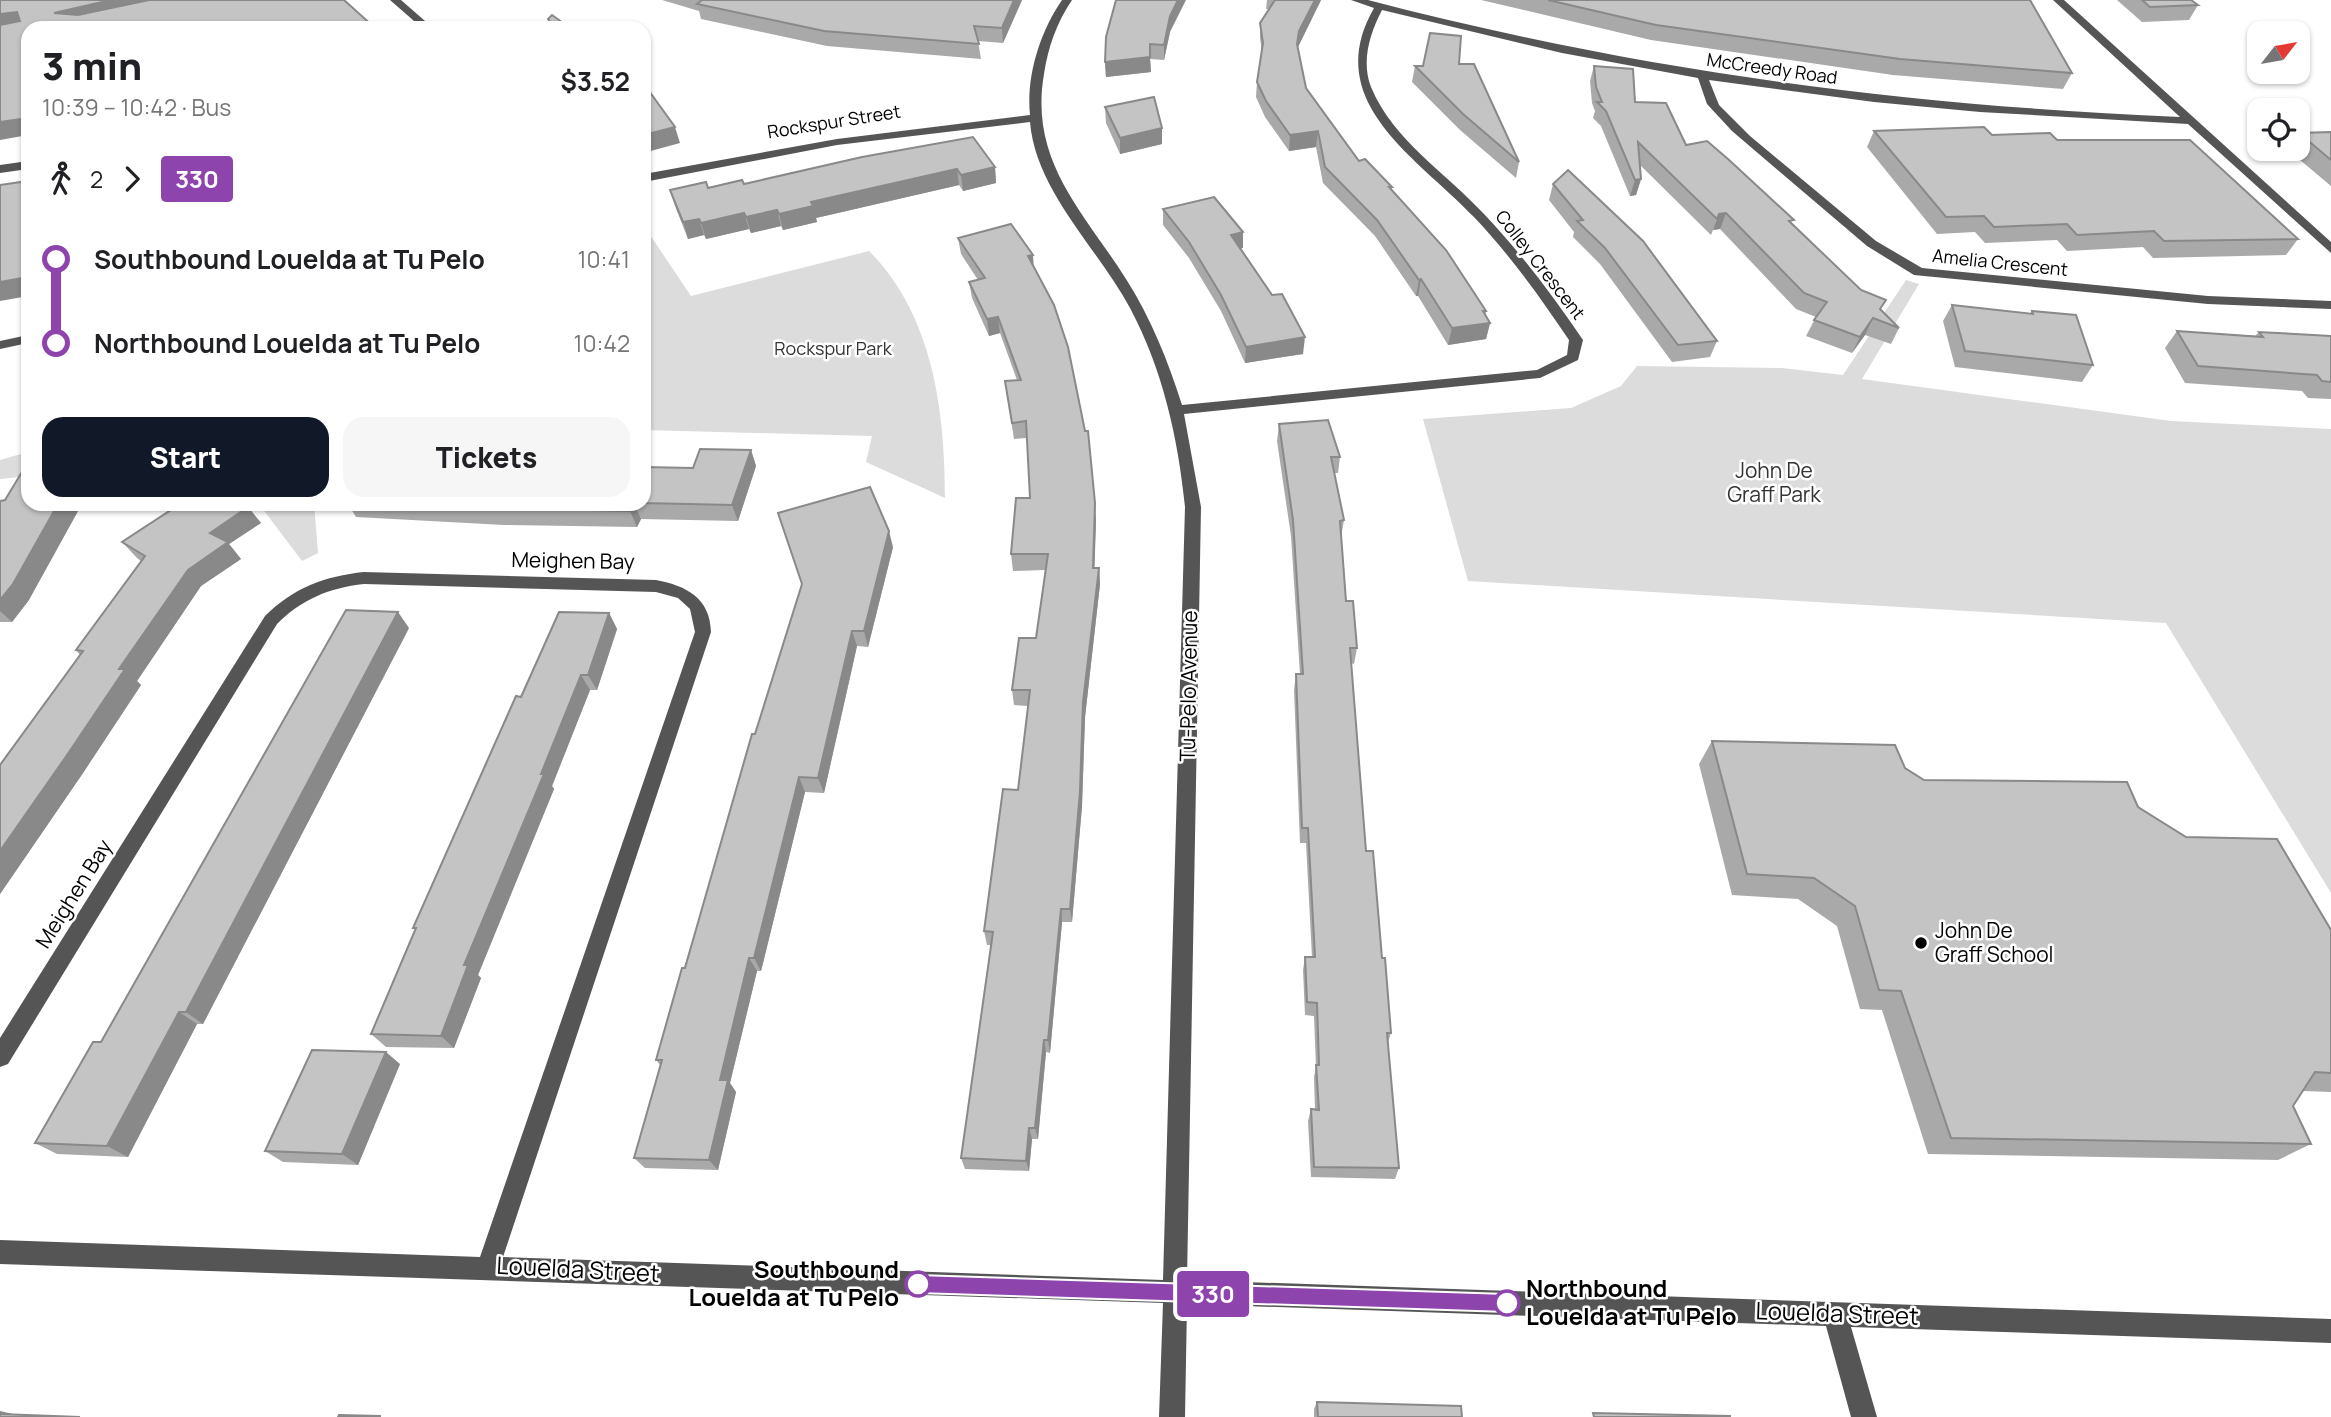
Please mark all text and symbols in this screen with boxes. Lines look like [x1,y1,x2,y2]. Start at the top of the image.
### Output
north arrow [2247,21,2310,84]
map controls [2247,21,2310,161]
text: 3 min [42,39,142,91]
street label: McCreedy Road [1705,47,1839,89]
text: $3.52 [561,63,630,99]
text: 10:39 – 10:42 · Bus [42,91,231,123]
button: locate [2247,98,2310,161]
street label: Rockspur Street [766,99,902,143]
icon: walk [42,160,80,198]
icon: forward [113,160,151,198]
text: 330 [175,162,219,195]
text: 2 [90,163,103,195]
street label: Colley Crescent [1491,205,1591,324]
text: Southbound Louelda at Tu Pelo [94,241,485,277]
text: 10:41 [578,243,630,275]
street label: Amelia Crescent [1931,243,2069,281]
text: Northbound Louelda at Tu Pelo [94,325,480,361]
text: 10:42 [573,327,630,359]
park label: Rockspur Park [774,336,893,360]
button: Start [42,417,329,497]
button: Tickets [343,417,630,497]
park label: John De Graff Park [1727,456,1821,508]
street label: Meighen Bay [511,545,635,575]
street label: Tu-Pelo Avenue [1173,610,1203,762]
street label: Meighen Bay [29,834,118,953]
place label: John De Graff School [1935,916,2054,968]
marker: John De Graff School [1913,935,1929,951]
street label: Louelda Street [496,1248,660,1289]
place label: Southbound Louelda at Tu Pelo [688,1252,899,1313]
marker: Southbound Louelda at Tu Pelo [905,1271,931,1297]
line badge: 330 [1173,1271,1253,1317]
place label: Northbound Louelda at Tu Pelo [1526,1271,1737,1332]
text: 330 [1191,1277,1235,1310]
marker: Northbound Louelda at Tu Pelo [1494,1290,1520,1316]
street label: Louelda Street [1755,1293,1919,1332]

